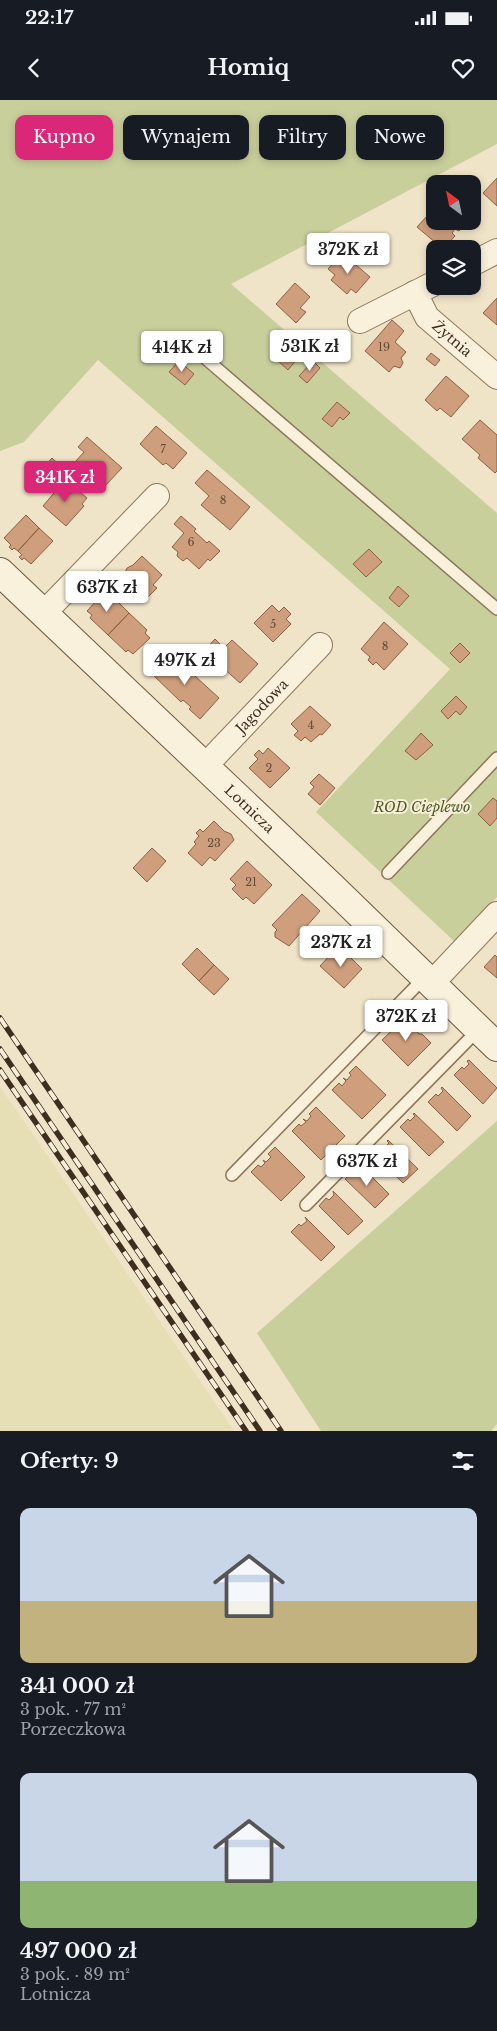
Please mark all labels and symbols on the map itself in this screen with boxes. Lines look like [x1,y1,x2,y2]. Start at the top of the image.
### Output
north arrow [426,175,481,230]
pin: 372K zł [302,232,394,275]
street label: Żytnia [429,317,476,361]
pin: 414K zł [136,330,228,373]
pin: 531K zł [264,330,356,372]
house number: 19 [378,340,390,354]
house number: 7 [160,442,166,456]
pin: 341K zł [19,460,111,503]
house number: 8 [220,493,226,507]
house number: 6 [187,535,195,549]
pin: 637K zł [61,570,153,613]
house number: 5 [270,617,276,631]
house number: 8 [382,639,388,653]
pin: 497K zł [139,644,231,686]
street label: Jagodowa [230,675,292,738]
house number: 4 [308,718,314,732]
house number: 2 [266,761,273,775]
street label: Lotnicza [221,781,278,837]
park label: ROD Cieplewo [373,798,470,816]
house number: 23 [207,836,221,850]
house number: 21 [245,875,257,889]
pin: 237K zł [295,926,387,968]
pin: 372K zł [360,1000,452,1042]
pin: 637K zł [321,1144,413,1187]

